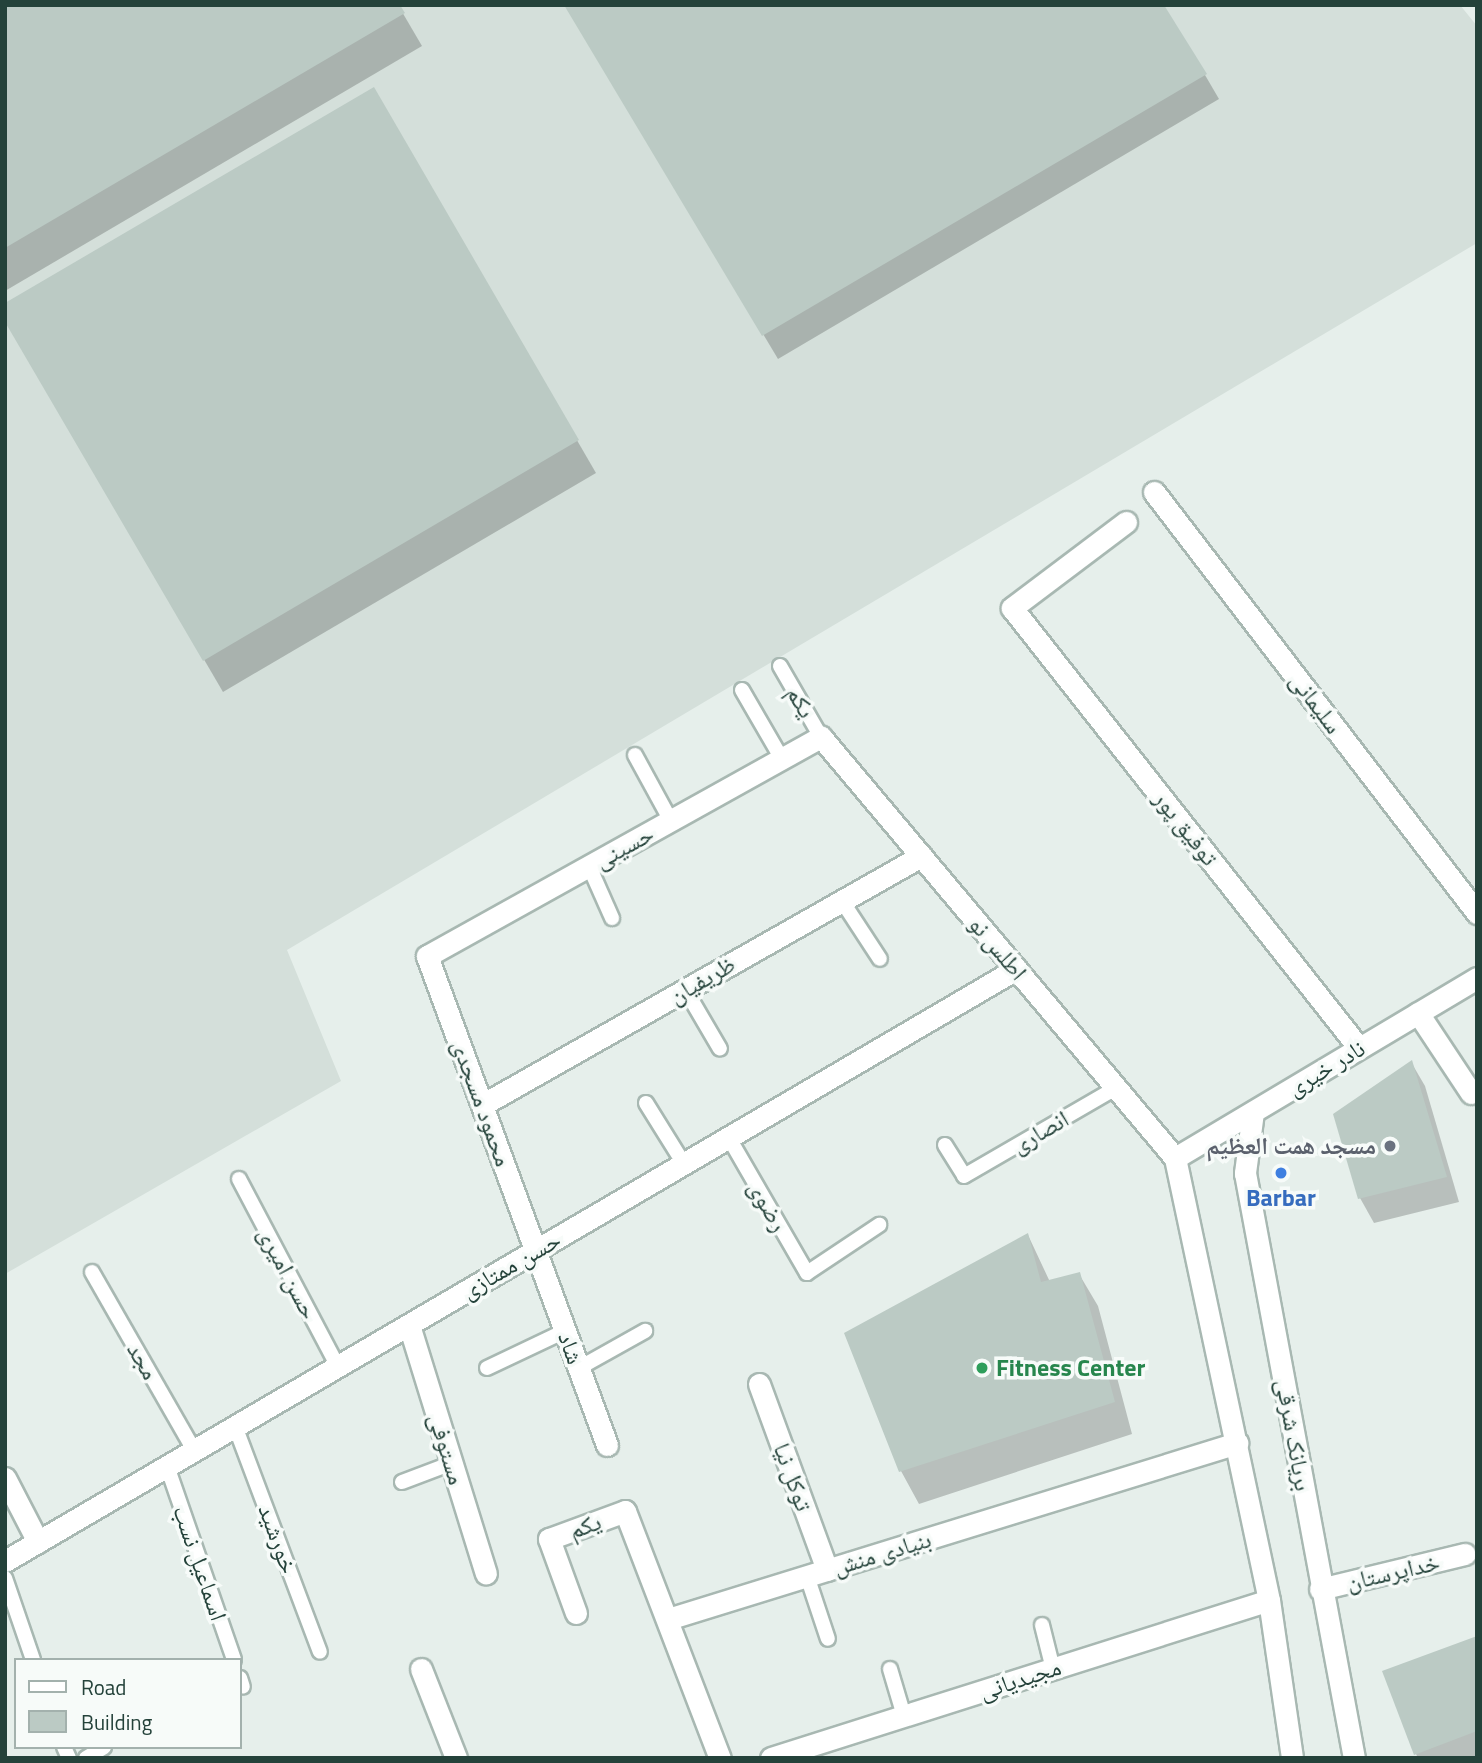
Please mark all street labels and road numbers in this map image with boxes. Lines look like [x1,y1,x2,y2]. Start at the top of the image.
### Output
street label: سلیمانی [1284,667,1348,739]
street label: یکم [781,681,821,723]
street label: توفیق پور [1148,785,1224,871]
street label: حسینی [589,819,659,875]
street label: اطلس نو [963,910,1033,986]
street label: ظریفیان [664,950,740,1010]
street label: نادر خیری [1282,1034,1370,1102]
street label: محمود مسجدی [446,1036,518,1170]
street label: انصاری [1006,1104,1074,1160]
street label: رضوی [742,1175,794,1237]
street label: حسن امیری [252,1222,324,1324]
street label: حسن ممتازی [456,1225,566,1305]
street label: شاد [552,1328,590,1368]
street label: مجد [121,1337,165,1385]
street label: بریانک شرقی [1270,1377,1318,1493]
street label: مستوفی [423,1410,471,1488]
street label: توکل نیا [767,1439,819,1515]
street label: خورشید [252,1500,304,1578]
street label: اسماعیل نسب [167,1502,233,1624]
street label: یکم [565,1507,605,1545]
street label: بنیادی منش [830,1525,934,1581]
street label: خداپرستان [1344,1547,1442,1597]
street label: مجیدیانی [975,1652,1065,1706]

